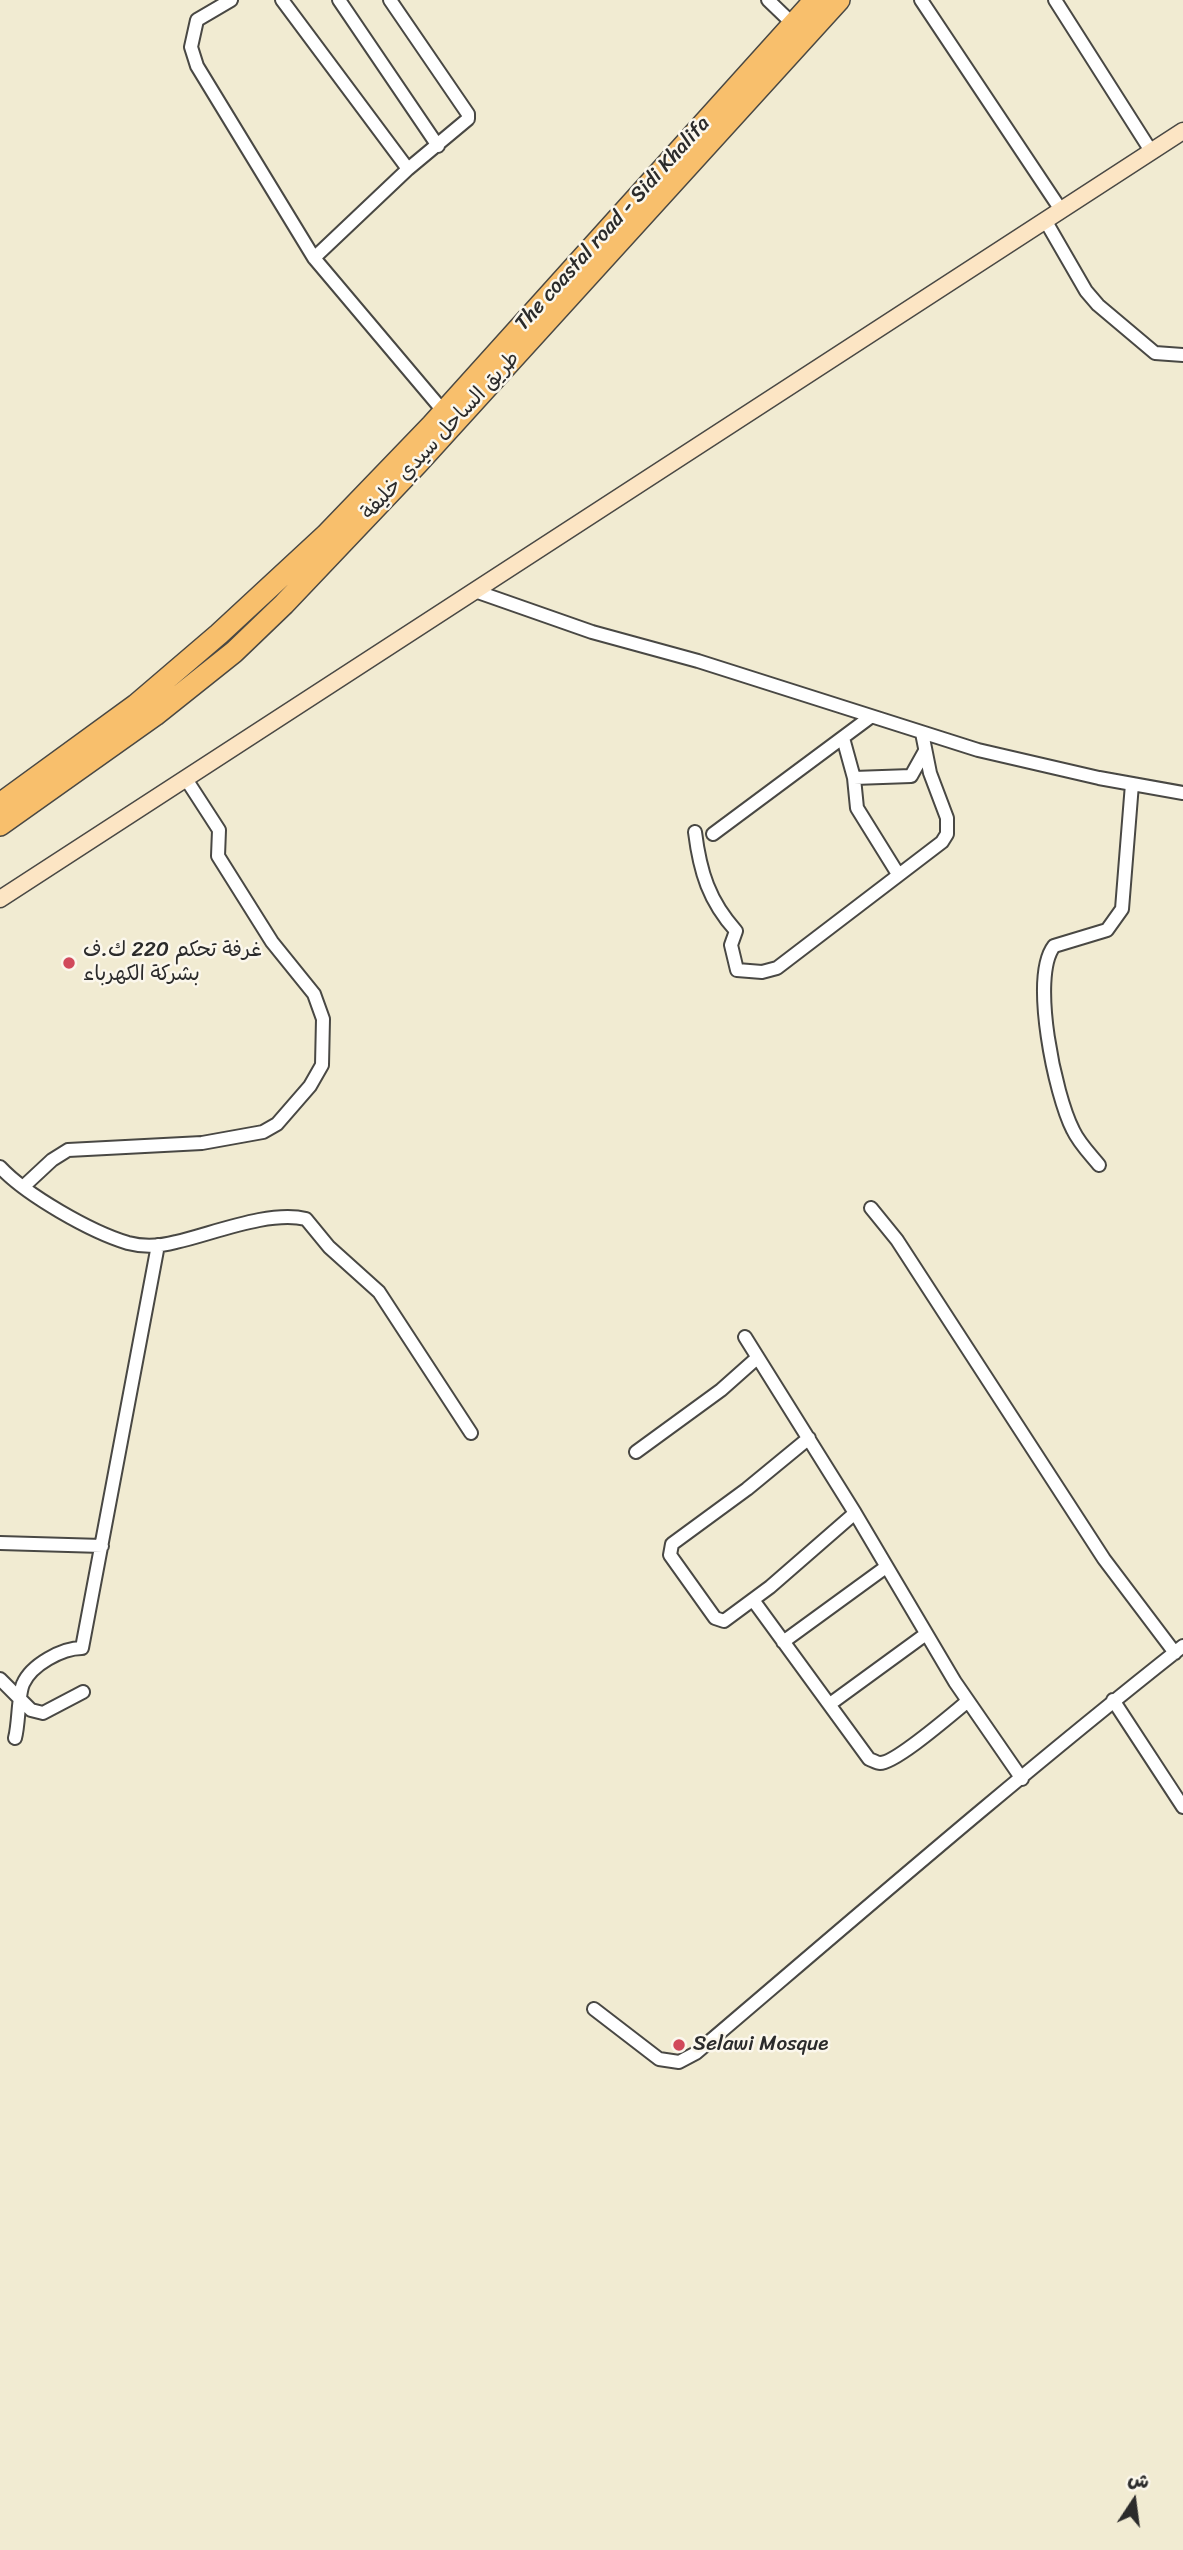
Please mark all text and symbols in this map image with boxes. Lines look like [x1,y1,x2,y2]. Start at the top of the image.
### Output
street label: The coastal road - Sidi Khalifa [510,112,716,336]
street label: طريق الساحل سيدي خليفة [356,347,526,525]
place label: غرفة تحكم 220 ك.ف بشركة الكهرباء [83,938,262,988]
marker: غرفة تحكم 220 ك.ف بشركة الكهرباء [61,955,77,971]
place label: Selawi Mosque [693,2032,828,2058]
marker: Selawi Mosque [671,2037,687,2053]
text: ش [1125,2462,1153,2498]
north arrow [1099,2466,1169,2536]

